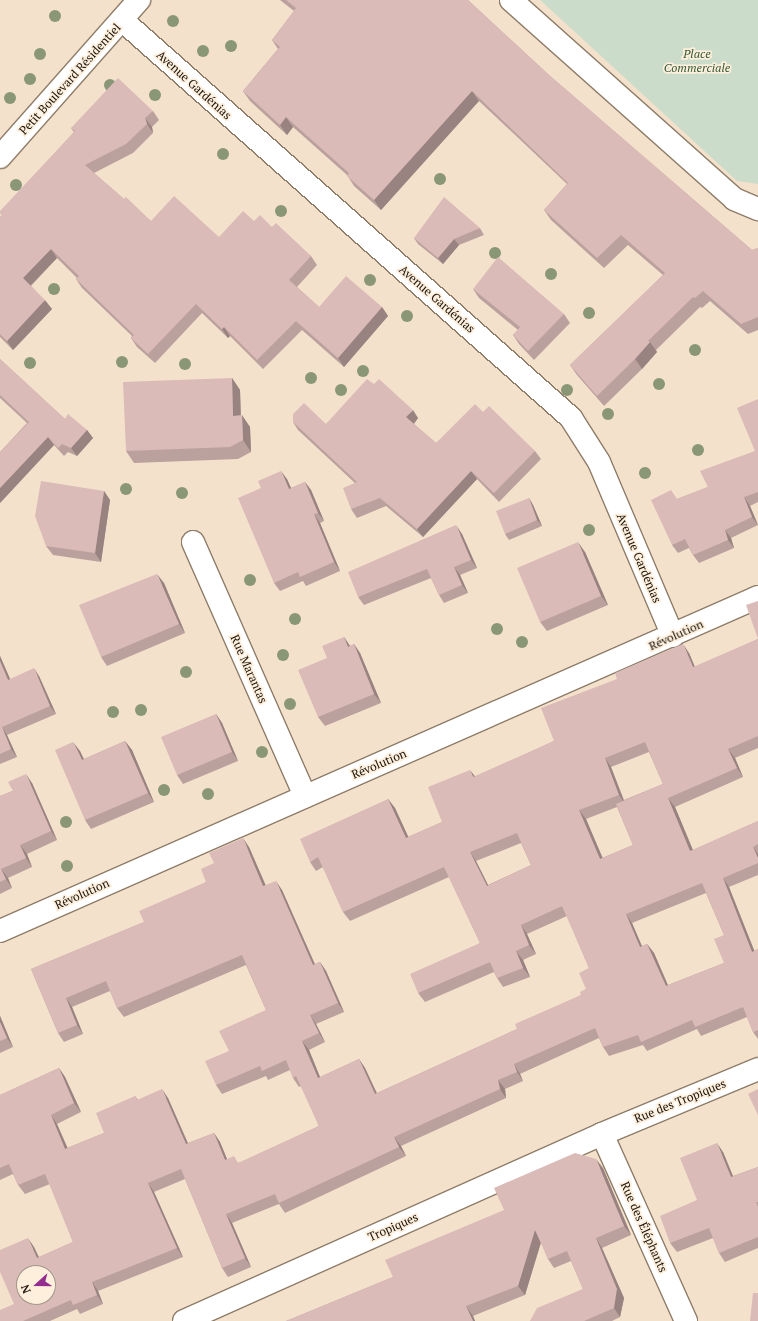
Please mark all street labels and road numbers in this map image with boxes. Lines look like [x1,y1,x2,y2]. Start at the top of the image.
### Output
street label: Petit Boulevard Résidentiel [16,20,124,138]
street label: Avenue Gardénias [154,48,234,122]
street label: Avenue Gardénias [396,262,478,336]
street label: Avenue Gardénias [614,511,664,605]
street label: Révolution [647,617,705,653]
street label: Rue Marantas [227,633,271,705]
street label: Révolution [349,746,409,782]
street label: Révolution [53,876,111,912]
street label: Rue des Tropiques [632,1076,728,1126]
street label: Rue des Éléphants [618,1179,670,1275]
street label: Tropiques [366,1210,420,1244]

